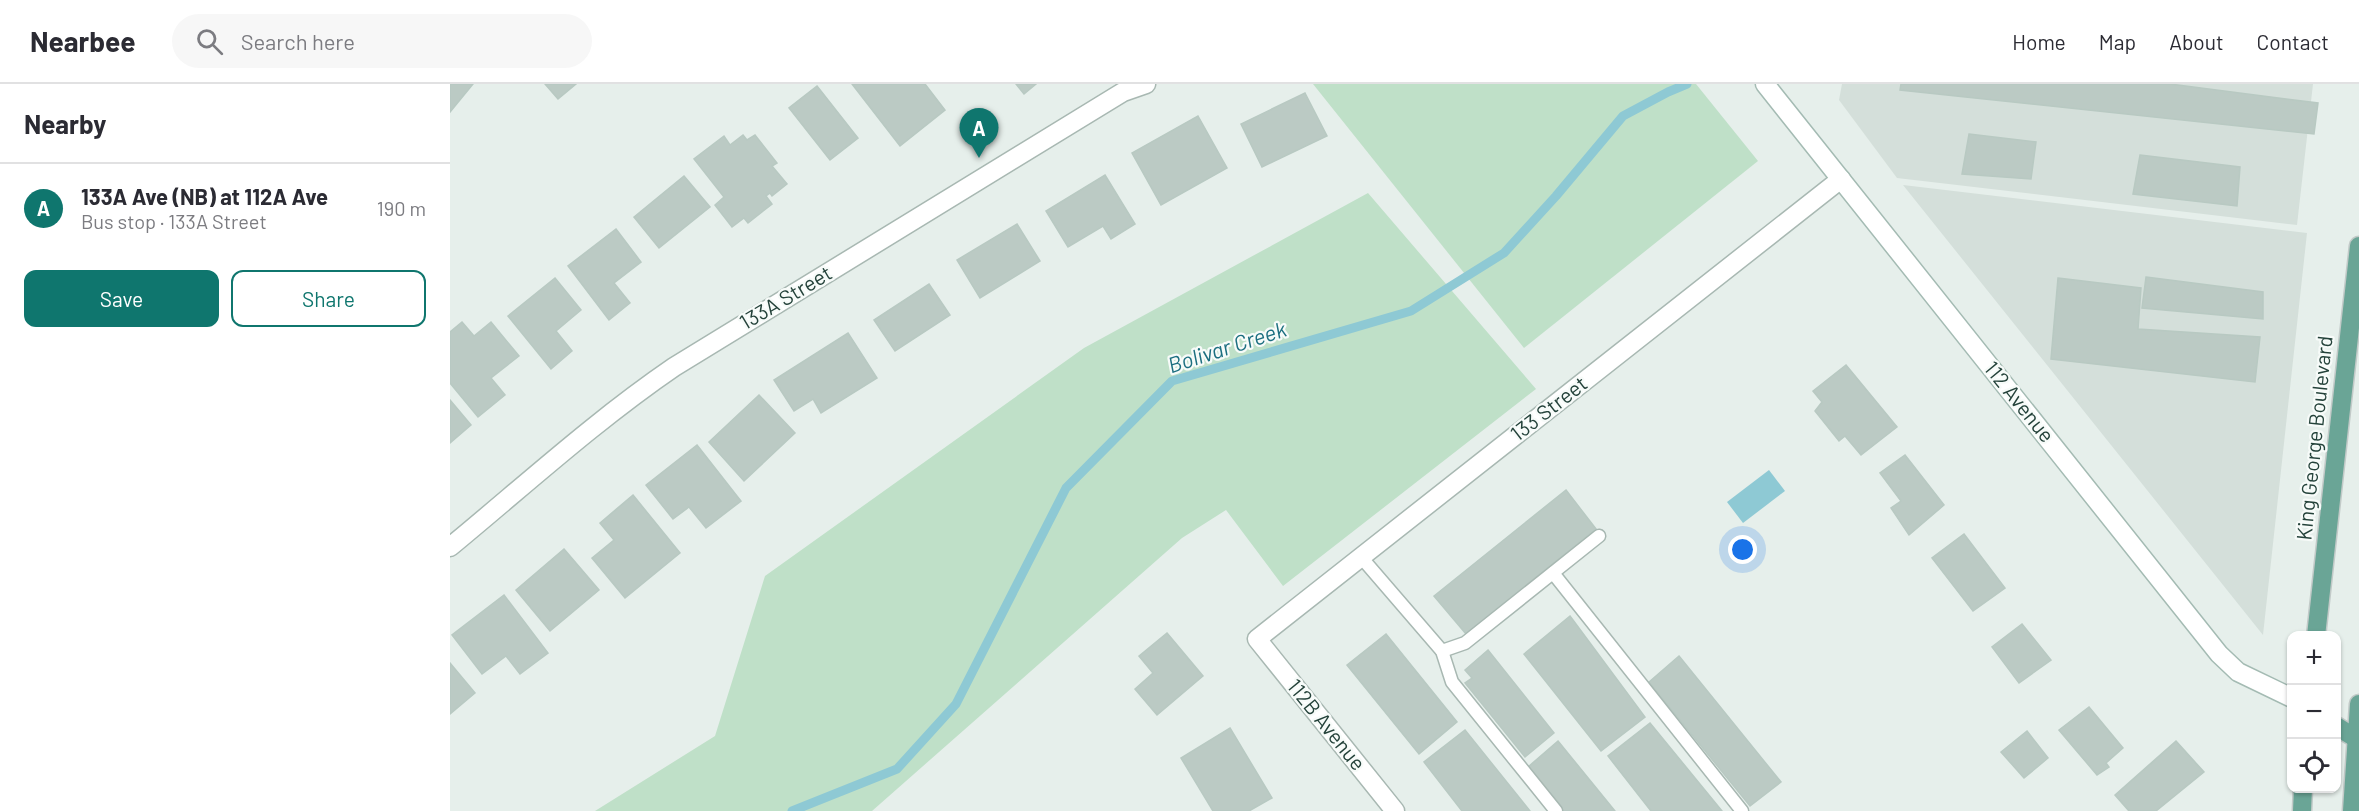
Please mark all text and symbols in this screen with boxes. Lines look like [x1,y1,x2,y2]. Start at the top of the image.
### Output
search box [172,14,592,68]
text: Nearbee [30,24,136,58]
icon: search [193,25,226,58]
text: Search here [241,28,355,54]
text: Home [2012,29,2066,54]
text: Map [2099,29,2136,54]
text: About [2169,29,2224,54]
text: Contact [2257,29,2329,54]
text: Nearby [24,108,106,139]
pin: A [960,109,998,158]
text: 133A Ave (NB) at 112A Ave [81,183,328,209]
text: A [37,196,50,220]
text: 190 m [377,196,426,220]
text: Bus stop · 133A Street [81,209,267,233]
street label: 133A Street [735,259,836,334]
button: Save [24,270,219,327]
button: Share [231,270,426,327]
water label: Bolivar Creek [1164,315,1289,377]
street label: King George Boulevard [2290,334,2337,541]
street label: 112 Avenue [1980,356,2060,447]
street label: 133 Street [1505,370,1591,446]
your location [1728,535,1757,564]
map controls [2287,631,2341,793]
button: + [2287,631,2341,685]
street label: 112B Avenue [1283,673,1372,775]
button: − [2287,685,2341,739]
button: locate [2287,739,2341,793]

